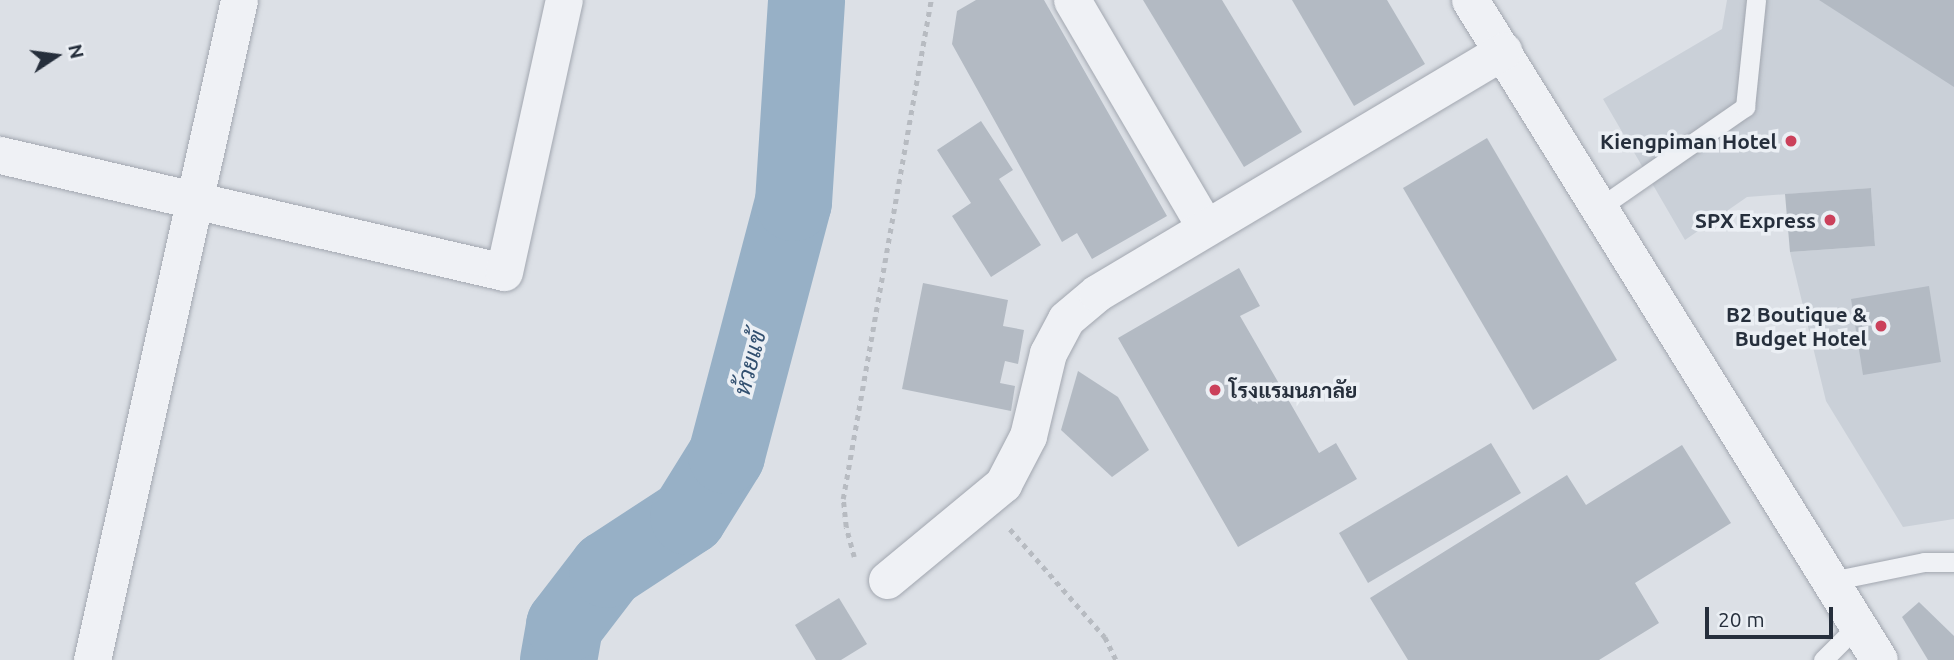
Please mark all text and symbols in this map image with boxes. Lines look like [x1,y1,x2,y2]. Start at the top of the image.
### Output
north arrow [21,21,91,91]
text: N [64,42,89,61]
place label: Kiengpiman Hotel [1600,128,1777,154]
marker: Kiengpiman Hotel [1783,133,1799,149]
place label: SPX Express [1695,207,1816,233]
marker: SPX Express [1822,212,1838,228]
place label: B2 Boutique & Budget Hotel [1726,301,1867,351]
marker: B2 Boutique & Budget Hotel [1873,318,1889,334]
water label: ห้วยแข้ [728,327,772,399]
place label: โรงแรมนภาลัย [1229,377,1357,403]
marker: โรงแรมนภาลัย [1207,382,1223,398]
scale bar [1709,594,1837,638]
text: 20 m [1718,607,1765,631]

